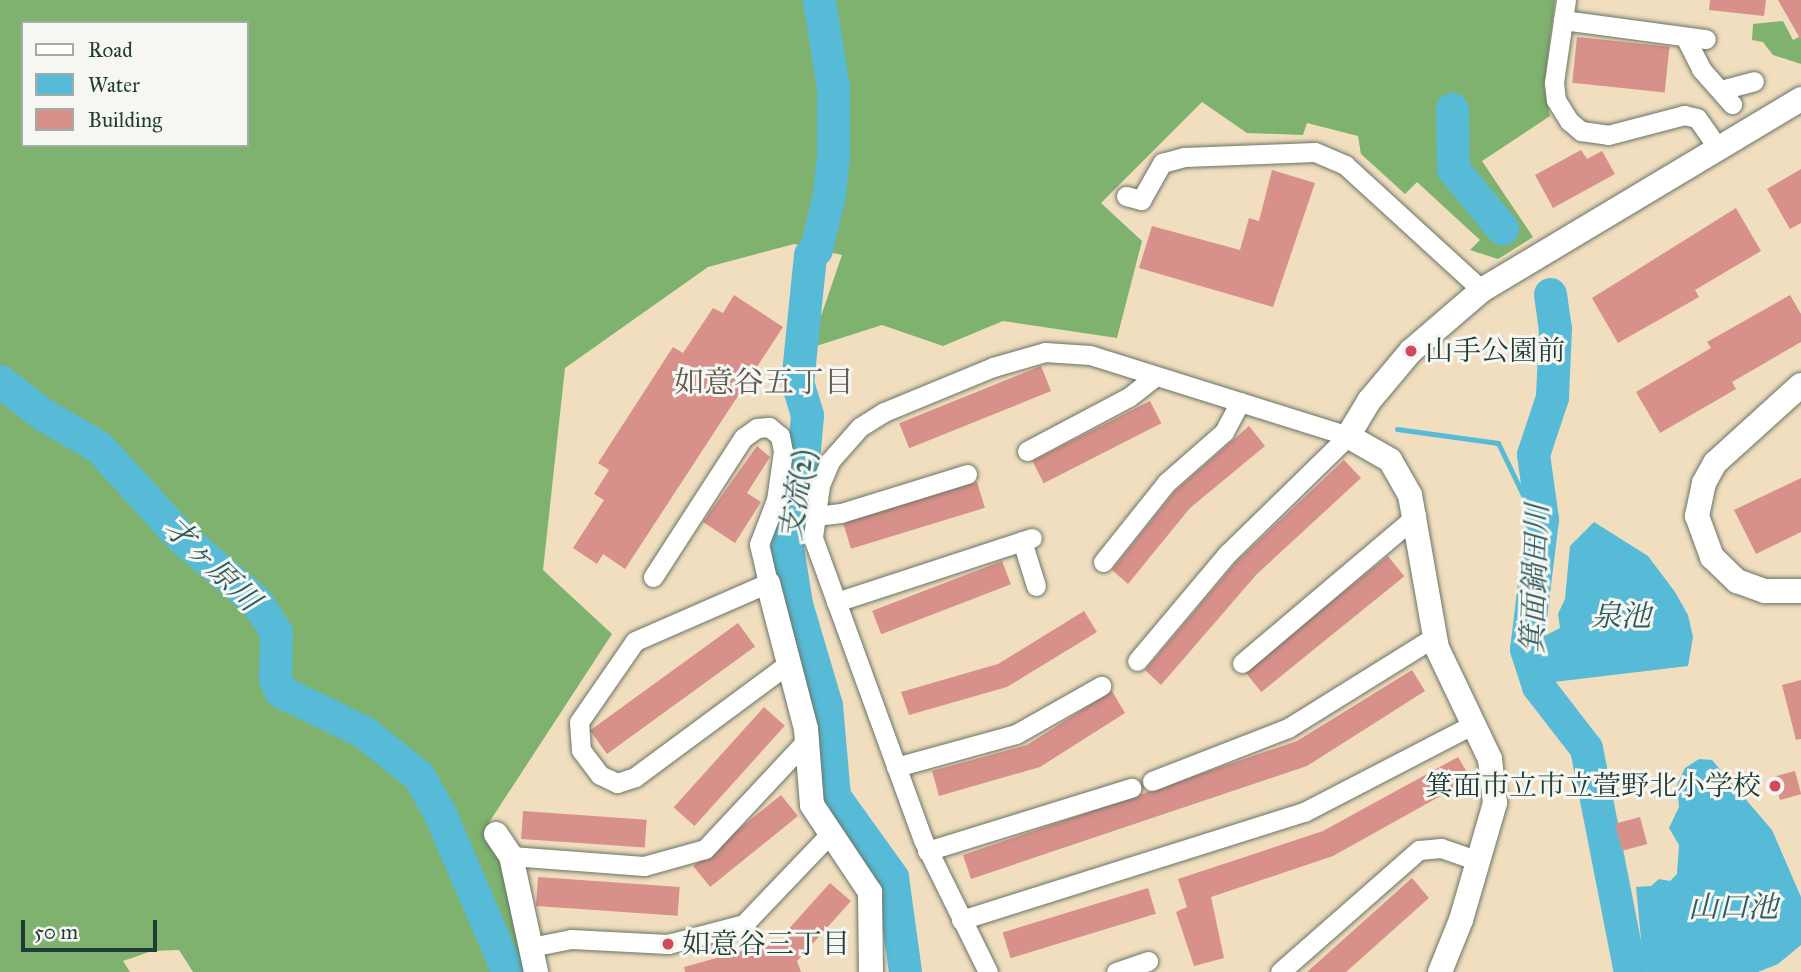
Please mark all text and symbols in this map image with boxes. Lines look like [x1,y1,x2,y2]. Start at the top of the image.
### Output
legend [21,21,248,147]
text: Road [88,37,133,63]
text: Water [88,72,140,98]
text: Building [88,107,162,133]
place label: 山手公園前 [1425,334,1565,368]
marker: 山手公園前 [1403,343,1419,359]
district label: 如意谷五丁目 [674,364,854,400]
water label: 支流(2) [773,447,821,543]
water label: 箕面鍋田川 [1514,503,1556,655]
water label: 才ヶ原川 [156,509,268,619]
water label: 泉池 [1591,598,1651,634]
place label: 箕面市立市立萱野北小学校 [1425,769,1761,803]
marker: 箕面市立市立萱野北小学校 [1767,778,1783,794]
water label: 山口池 [1688,889,1778,925]
scale bar [24,906,161,950]
text: 50 m [34,919,78,945]
place label: 如意谷三丁目 [682,927,850,961]
marker: 如意谷三丁目 [660,936,676,952]

